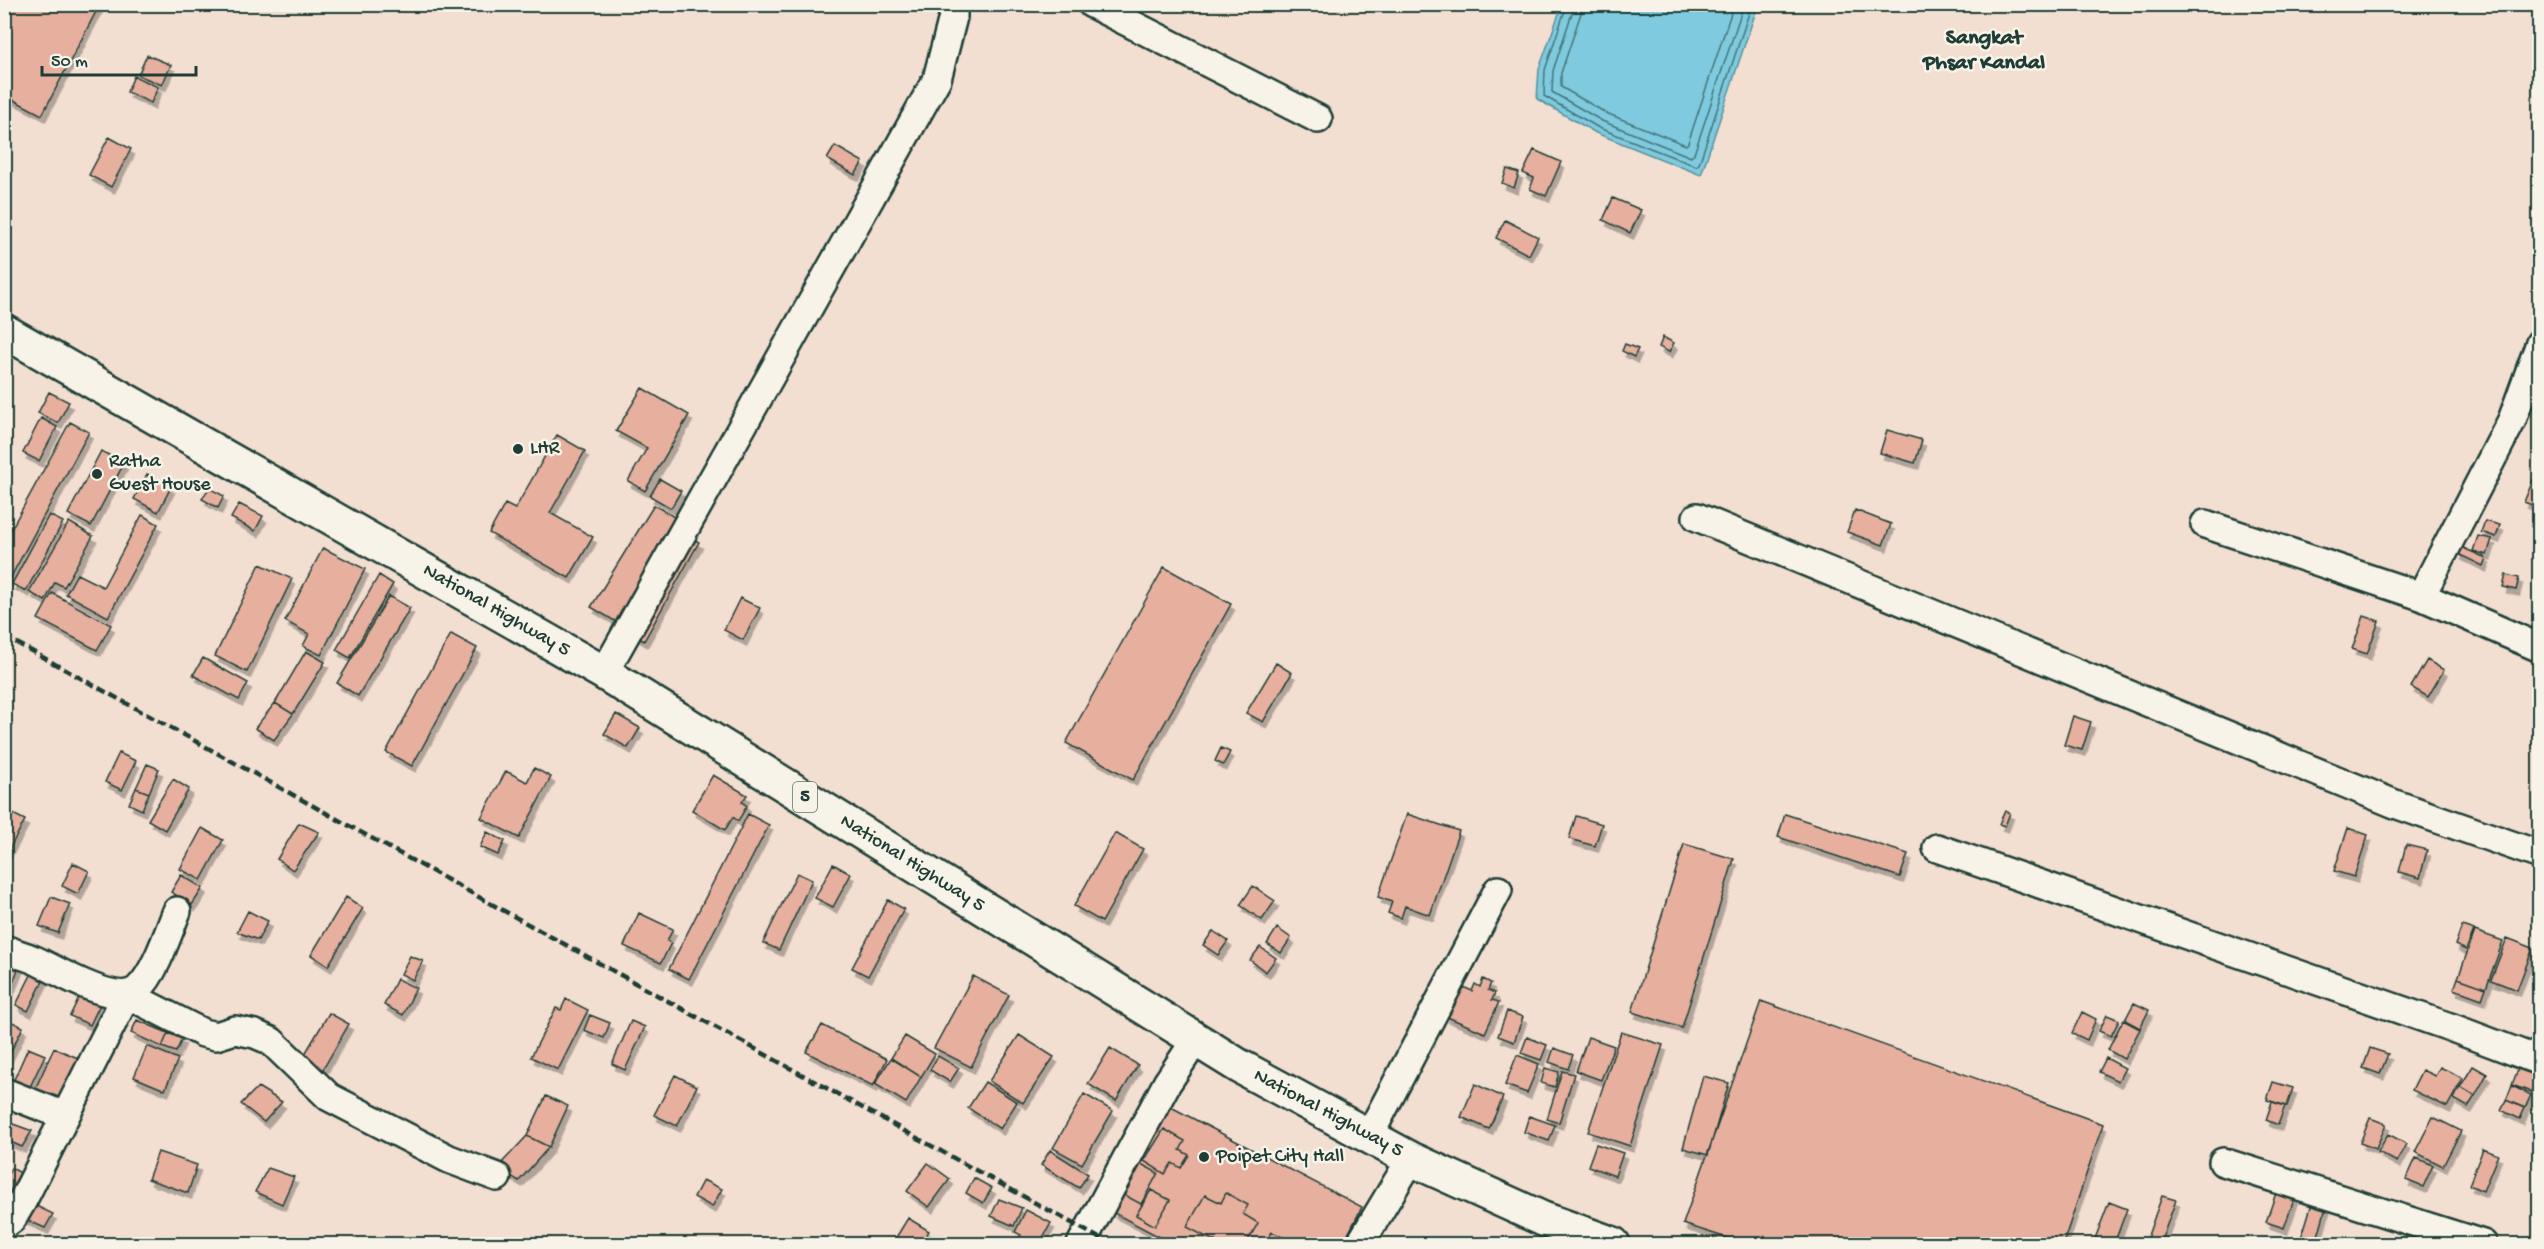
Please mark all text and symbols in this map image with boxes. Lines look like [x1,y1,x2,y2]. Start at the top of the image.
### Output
district label: Sangkat Phsar Kandal [1922,26,2045,77]
scale bar [42,39,196,77]
text: 50 m [51,52,88,73]
place label: LHR [530,438,561,461]
marker: LHR [511,442,525,456]
place label: Ratha Guest House [109,451,211,497]
marker: Ratha Guest House [90,467,104,481]
street label: National Highway 5 [418,559,574,663]
road number: 5 [793,782,817,812]
street label: National Highway 5 [835,810,989,918]
street label: National Highway 5 [1249,1065,1407,1163]
place label: Poipet City Hall [1215,1146,1344,1169]
marker: Poipet City Hall [1197,1150,1211,1164]

